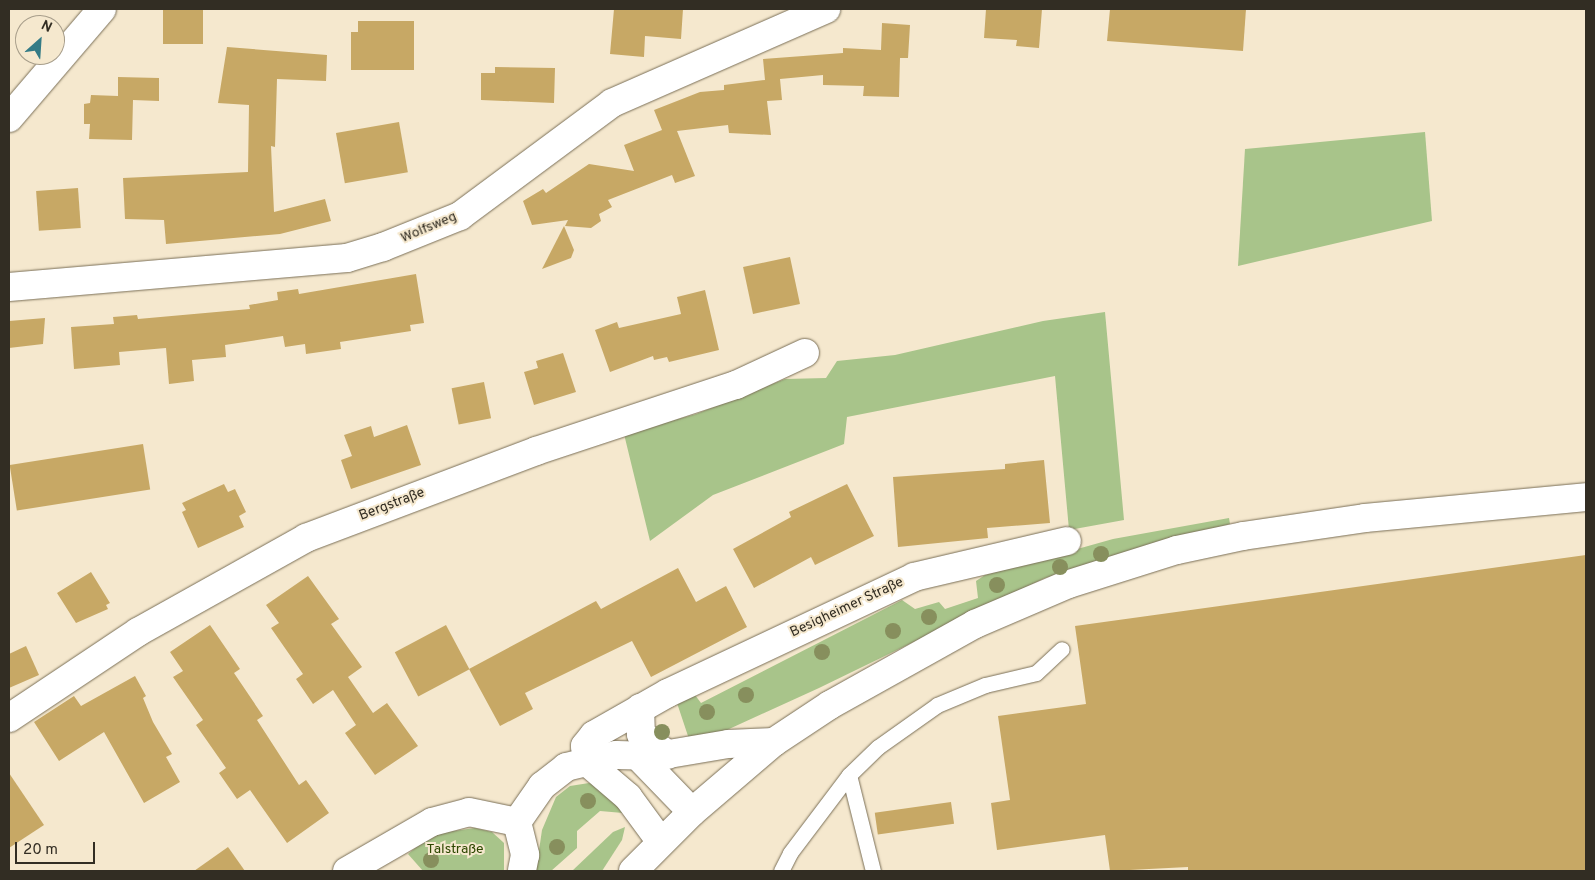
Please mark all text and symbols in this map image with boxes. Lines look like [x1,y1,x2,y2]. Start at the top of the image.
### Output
north arrow [15,15,65,65]
text: N [38,17,55,37]
street label: Wolfsweg [398,209,460,247]
street label: Bergstraße [357,485,427,525]
street label: Besigheimer Straße [788,574,906,642]
scale bar [18,832,98,864]
text: 20 m [23,841,58,860]
park label: Talstraße [426,842,484,858]

